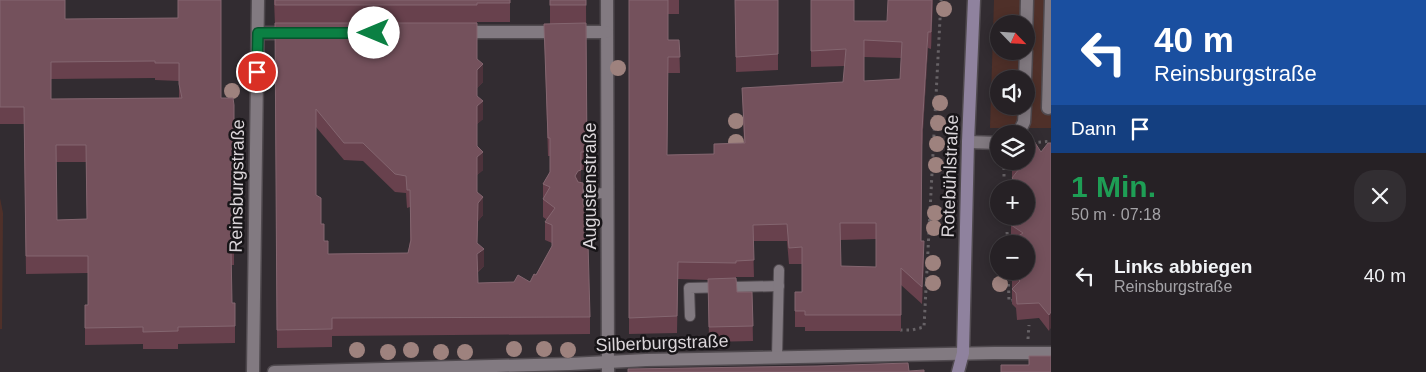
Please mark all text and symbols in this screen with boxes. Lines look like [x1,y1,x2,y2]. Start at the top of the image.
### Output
position arrow [347,6,399,58]
north arrow [990,15,1035,60]
map controls [990,15,1035,280]
icon: left [1071,20,1136,85]
text: 40 m [1154,20,1234,59]
pin [236,51,278,93]
icon: arrive [243,58,271,86]
text: Reinsburgstraße [1154,61,1317,86]
button: sound [990,70,1035,115]
street label: Rotebühlstraße [938,114,962,238]
icon: arrive [1126,115,1154,143]
text: Dann [1071,118,1116,139]
street label: Reinsburgstraße [226,119,248,253]
street label: Augustenstraße [580,122,600,250]
button: layers [990,125,1035,170]
text: 1 Min. [1071,170,1156,203]
button: close [1354,170,1406,222]
button: + [990,180,1035,225]
text: 50 m · 07:18 [1071,206,1161,223]
button: − [990,235,1035,280]
text: Links abbiegen [1114,256,1252,277]
icon: left [1071,262,1099,290]
text: 40 m [1364,265,1406,286]
text: Reinsburgstraße [1114,278,1232,295]
street label: Silberburgstraße [595,331,729,355]

